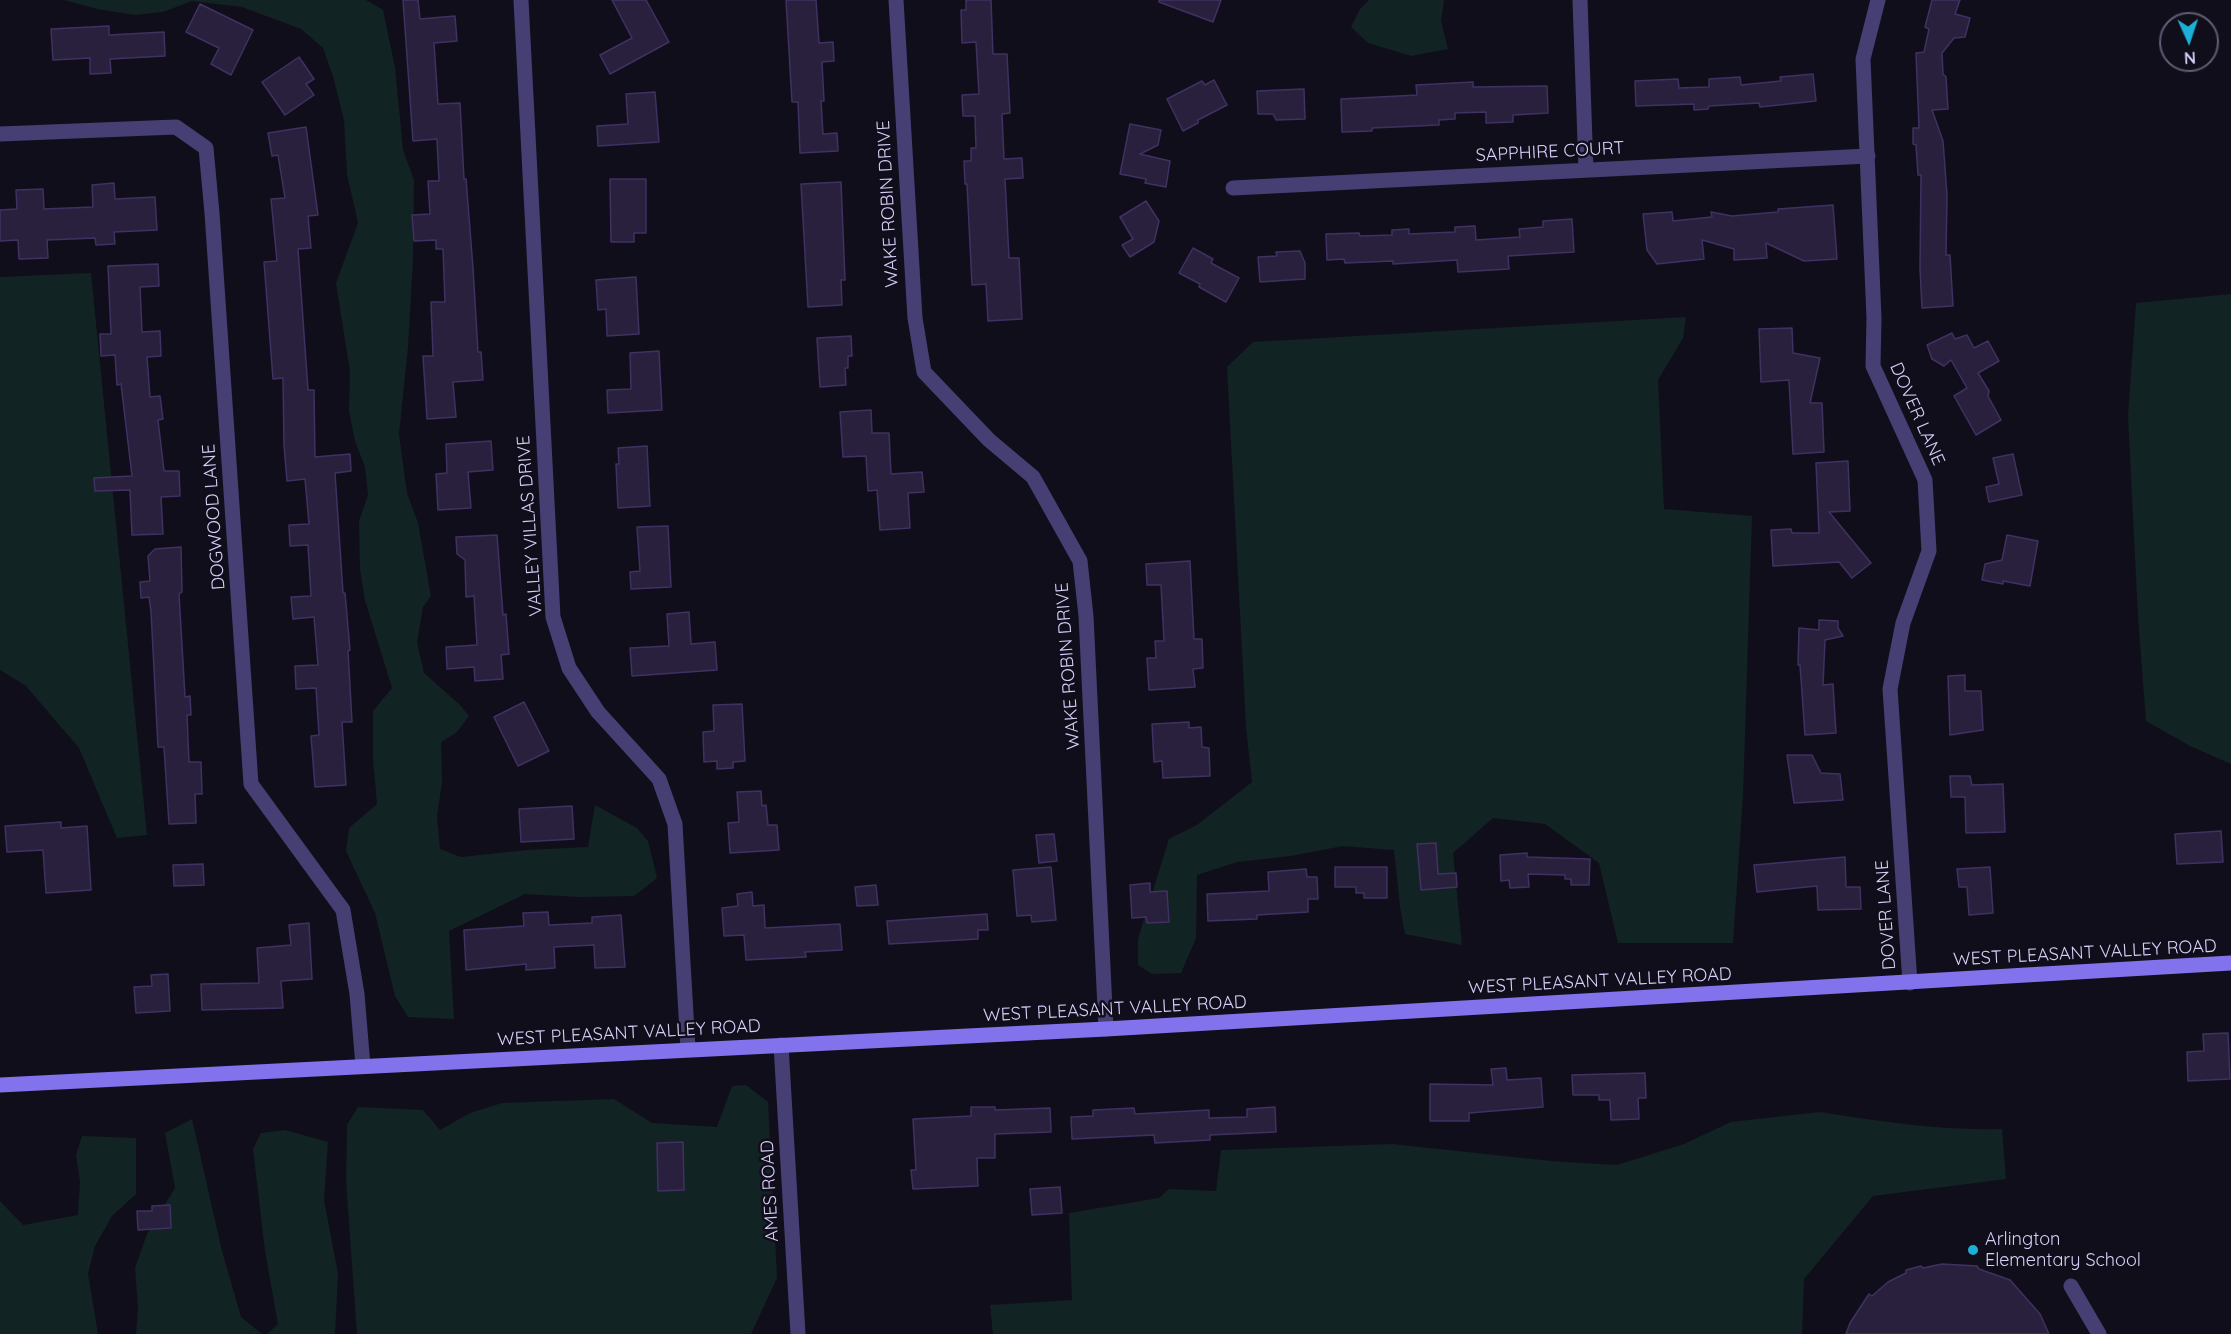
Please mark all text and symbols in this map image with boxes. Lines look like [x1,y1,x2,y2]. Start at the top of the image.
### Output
north arrow [2159,12,2219,72]
text: N [2183,48,2196,68]
street label: WAKE ROBIN DRIVE [873,120,903,288]
street label: SAPPHIRE COURT [1475,137,1625,167]
street label: DOVER LANE [1885,359,1949,469]
street label: VALLEY VILLAS DRIVE [513,435,547,617]
street label: DOGWOOD LANE [198,443,230,591]
street label: WAKE ROBIN DRIVE [1051,582,1085,750]
street label: DOVER LANE [1871,859,1901,971]
street label: WEST PLEASANT VALLEY ROAD [1953,935,2217,971]
street label: WEST PLEASANT VALLEY ROAD [1468,963,1732,999]
street label: WEST PLEASANT VALLEY ROAD [983,991,1247,1027]
street label: WEST PLEASANT VALLEY ROAD [497,1015,761,1051]
street label: AMES ROAD [757,1140,783,1242]
place label: Arlington Elementary School [1985,1229,2141,1272]
marker: Arlington Elementary School [1966,1243,1980,1257]

